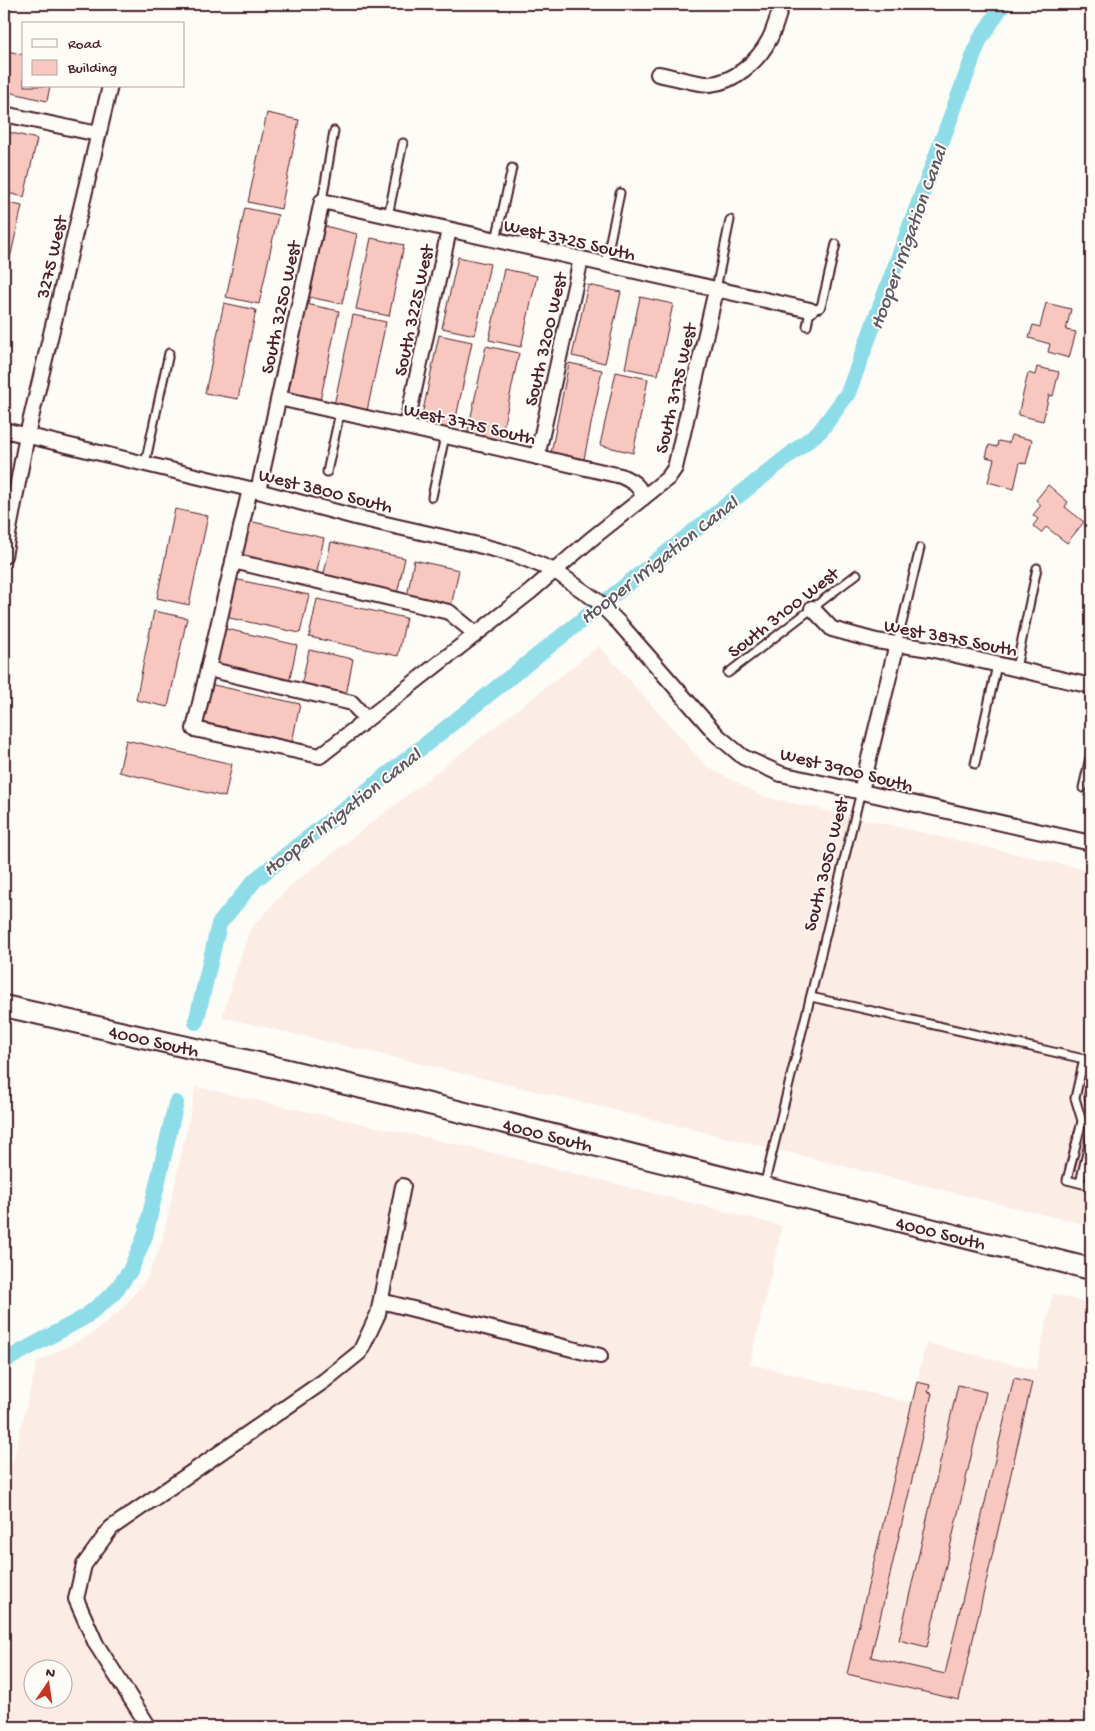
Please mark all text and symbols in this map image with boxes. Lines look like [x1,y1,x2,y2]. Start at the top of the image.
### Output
legend [22,22,185,88]
text: Road [68,36,102,54]
text: Building [67,60,117,78]
water label: Hooper Irrigation Canal [866,142,955,333]
street label: 3275 West [33,212,75,302]
street label: West 3725 South [501,215,637,268]
street label: South 3250 West [257,237,308,376]
street label: South 3225 West [390,241,441,379]
street label: South 3200 West [521,269,574,409]
street label: South 3175 West [651,319,704,456]
street label: West 3775 South [401,399,538,452]
street label: West 3800 South [256,465,394,520]
water label: Hooper Irrigation Canal [577,492,745,631]
street label: South 3100 West [724,562,846,664]
street label: West 3875 South [882,615,1019,664]
water label: Hooper Irrigation Canal [260,744,428,883]
street label: West 3900 South [777,744,915,799]
street label: South 3050 West [800,794,856,934]
street label: 4000 South [106,1022,201,1064]
street label: 4000 South [500,1115,595,1159]
street label: 4000 South [893,1213,987,1257]
north arrow [22,1658,72,1708]
text: N [44,1664,57,1683]

